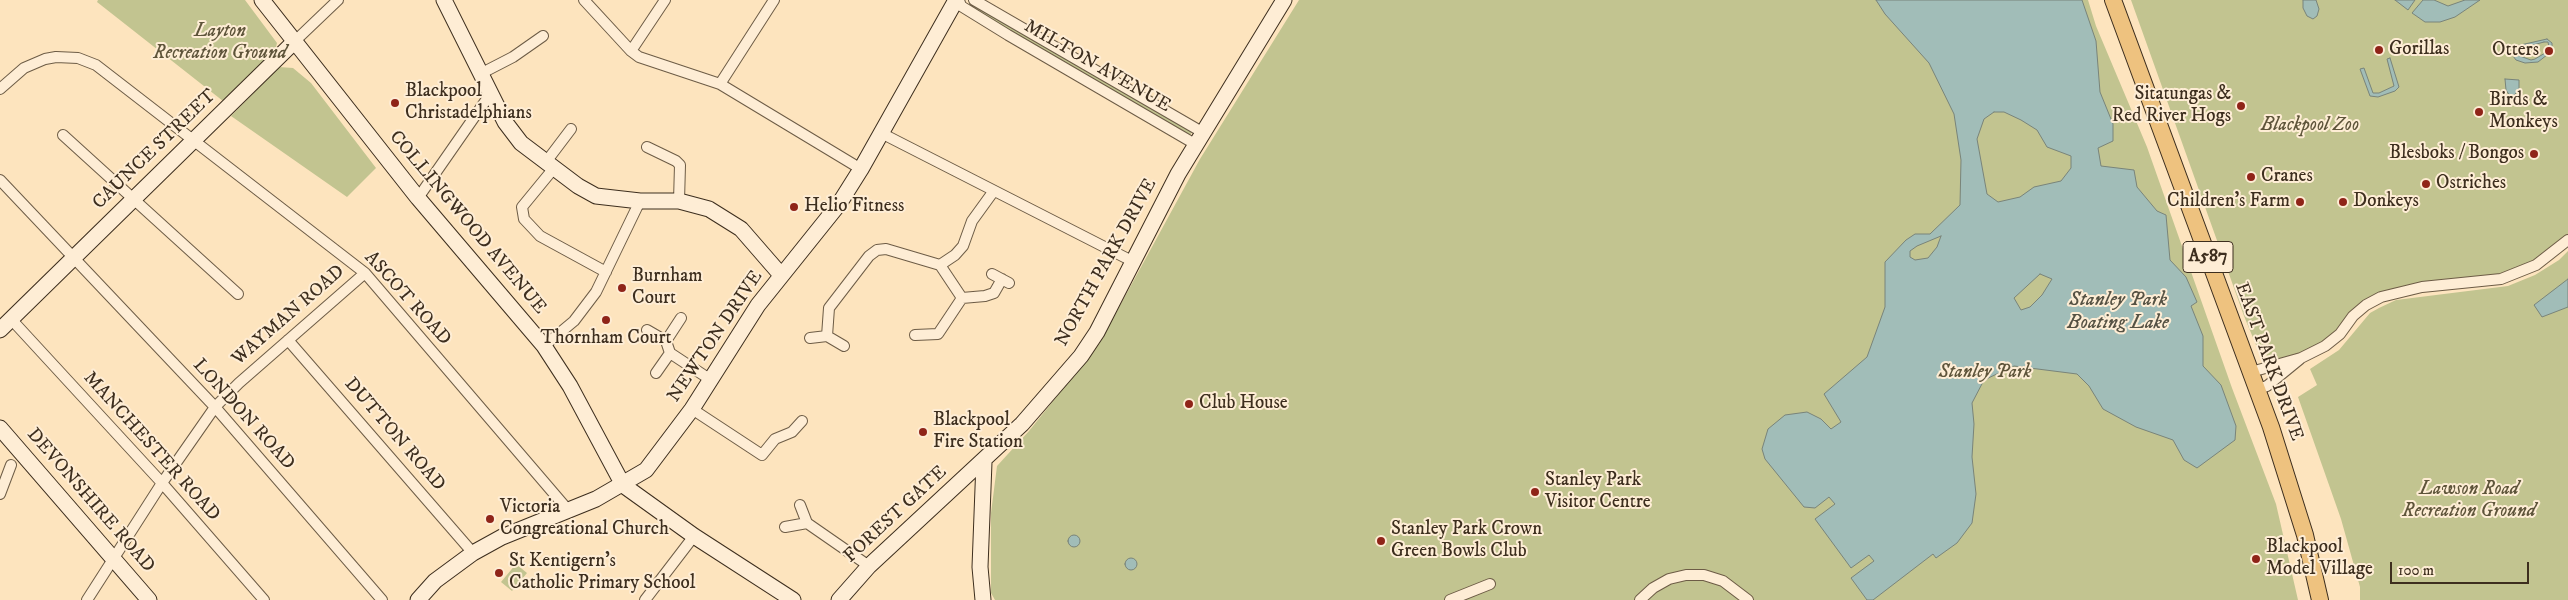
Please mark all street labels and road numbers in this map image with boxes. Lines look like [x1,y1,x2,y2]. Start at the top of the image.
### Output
street label: MILTON AVENUE [1020,16,1174,118]
street label: CAUNCE STREET [88,85,222,215]
street label: COLLINGWOOD AVENUE [383,127,551,319]
street label: NORTH PARK DRIVE [1051,175,1163,351]
road number: A587 [2183,242,2233,272]
street label: ASCOT ROAD [359,247,455,351]
street label: WAYMAN ROAD [228,261,350,371]
street label: NEWTON DRIVE [663,267,769,407]
street label: EAST PARK DRIVE [2229,280,2307,444]
street label: LONDON ROAD [187,355,299,475]
street label: MANCHESTER ROAD [78,367,224,527]
street label: DUTTON ROAD [339,374,449,496]
street label: DEVONSHIRE ROAD [21,424,159,578]
street label: FOREST GATE [840,462,952,568]

